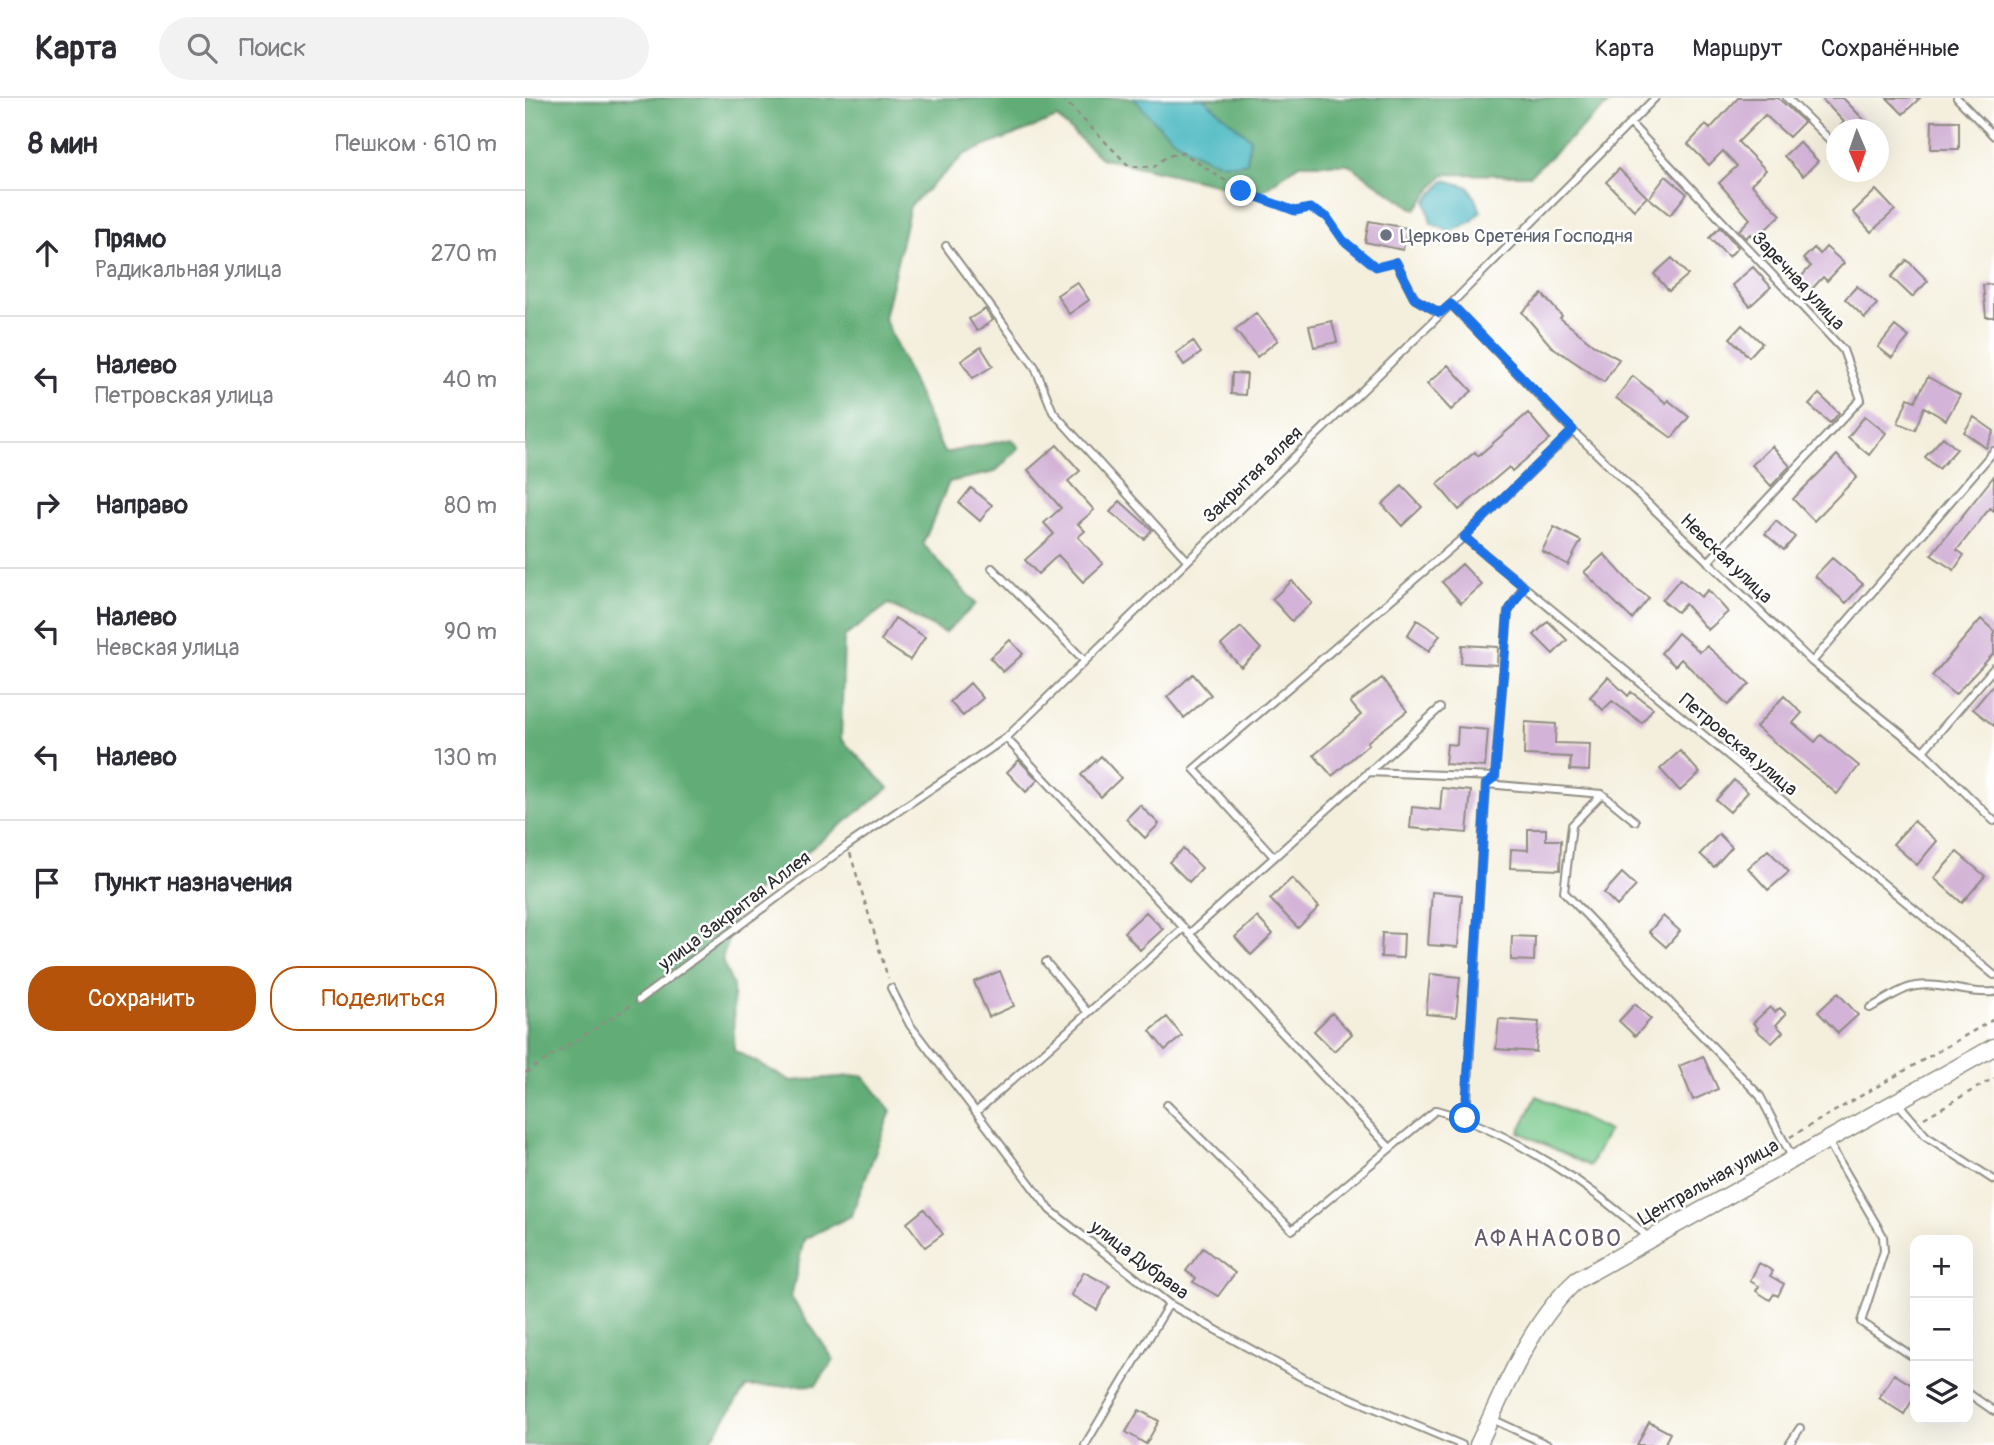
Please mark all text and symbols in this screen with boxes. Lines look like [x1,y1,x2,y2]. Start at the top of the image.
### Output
search box [159,17,649,80]
text: Карта [35,28,117,69]
icon: search [183,29,221,67]
text: Поиск [239,32,307,64]
text: Карта [1595,34,1654,63]
text: Маршрут [1692,34,1783,63]
text: Сохранённые [1821,34,1959,63]
north arrow [1826,119,1889,182]
text: 8 мин [28,125,98,162]
text: Пешком · 610 m [335,129,497,158]
route end [1225,175,1256,206]
text: Прямо [95,223,166,255]
place label: Церковь Сретения Господня [1400,224,1633,248]
street label: Заречная улица [1746,226,1850,335]
marker: Церковь Сретения Господня [1378,227,1394,243]
icon: ahead [28,234,66,272]
text: 270 m [431,239,497,268]
text: Радикальная улица [95,255,282,284]
text: Налево [95,349,177,381]
icon: left [28,360,66,398]
text: 40 m [443,365,497,394]
text: Петровская улица [95,381,274,410]
street label: Закрытая аллея [1198,421,1308,528]
icon: right [28,486,66,524]
text: Направо [95,489,188,521]
text: 80 m [444,491,497,520]
street label: Невская улица [1675,509,1778,609]
text: Налево [95,601,177,633]
icon: left [28,612,66,650]
text: 90 m [444,617,497,646]
text: Невская улица [95,633,240,662]
street label: Петровская улица [1674,688,1803,801]
icon: left [28,738,66,776]
text: Налево [95,741,177,773]
text: 130 m [434,743,497,772]
street label: улица Закрытая Аллея [653,846,816,977]
icon: arrive [28,864,66,902]
text: Пункт назначения [95,867,292,899]
button: Сохранить [28,966,256,1031]
button: Поделиться [270,966,497,1031]
route start [1449,1102,1480,1133]
street label: Центральная улица [1634,1133,1783,1230]
street label: улица Дубрава [1084,1214,1194,1305]
district label: АФАНАСОВО [1473,1224,1623,1253]
map controls [1910,1235,1973,1424]
button: + [1910,1235,1973,1298]
button: − [1910,1298,1973,1361]
button: layers [1910,1361,1973,1424]

